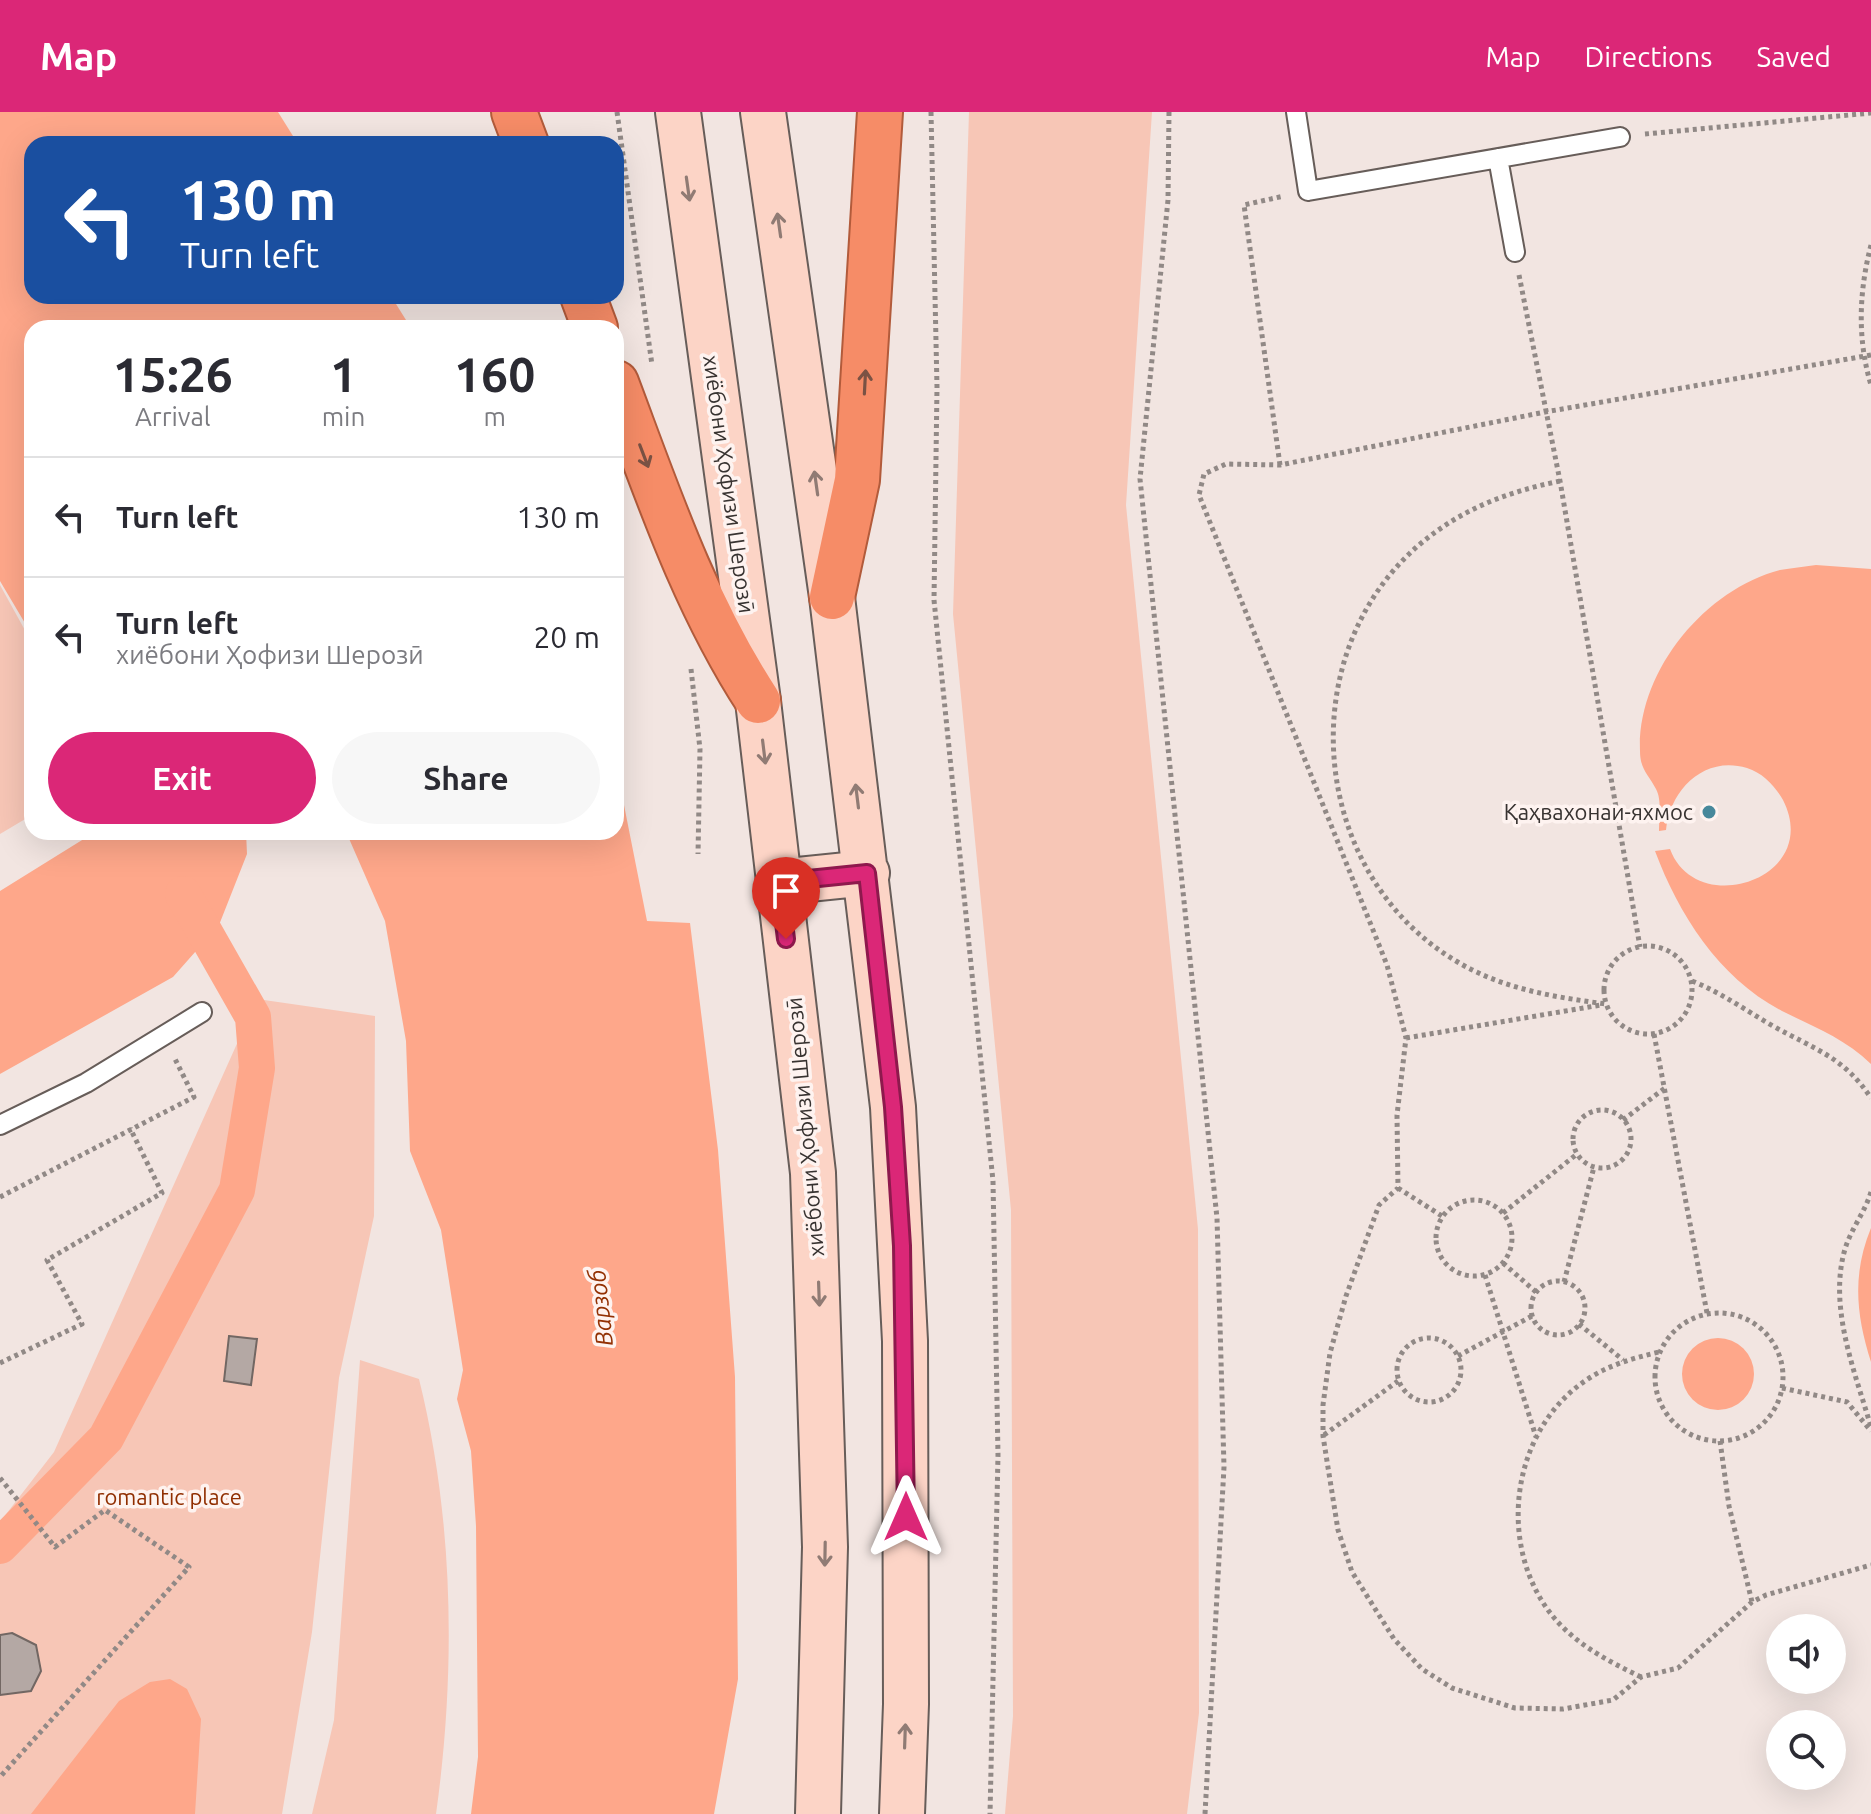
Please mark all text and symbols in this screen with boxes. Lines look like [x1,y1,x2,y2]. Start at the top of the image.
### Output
text: Map [40,35,117,77]
text: Map [1485,41,1541,72]
text: Directions [1585,41,1712,72]
text: Saved [1756,41,1831,72]
icon: left [48,168,152,272]
text: 130 m [180,168,336,231]
one-way arrow [681,175,696,202]
one-way arrow [771,213,786,238]
text: Turn left [180,234,319,275]
text: 15:26 [113,347,233,401]
text: 1 [330,347,357,401]
text: 160 [454,347,535,401]
street label: хиёбони Ҳофизи Шерозӣ [699,353,760,615]
one-way arrow [857,369,872,396]
text: Arrival [135,402,211,431]
text: min [322,402,365,431]
text: m [483,402,506,431]
one-way arrow [638,443,652,468]
one-way arrow [808,471,823,496]
icon: left [48,495,92,539]
text: Turn left [116,500,238,534]
text: 130 m [516,500,600,534]
text: Turn left [116,606,238,640]
icon: left [48,615,92,659]
text: 20 m [533,620,600,654]
text: хиёбони Ҳофизи Шерозӣ [116,640,424,669]
button: Exit [48,732,316,824]
button: Share [332,732,600,824]
one-way arrow [757,739,772,764]
one-way arrow [849,784,864,809]
place label: Қаҳвахонаи-яхмос [1504,799,1693,824]
marker: Қаҳвахонаи-яхмос [1700,803,1718,821]
pin [752,857,820,939]
icon: arrive [764,869,808,913]
street label: хиёбони Ҳофизи Шерозӣ [781,996,828,1258]
water label: Варзоб [583,1268,618,1348]
one-way arrow [811,1280,826,1307]
position arrow [864,1475,948,1559]
park label: romantic place [96,1484,242,1509]
one-way arrow [817,1540,833,1567]
map controls [1766,1614,1846,1790]
button: sound [1766,1614,1846,1694]
button: search [1766,1710,1846,1790]
one-way arrow [897,1723,912,1750]

